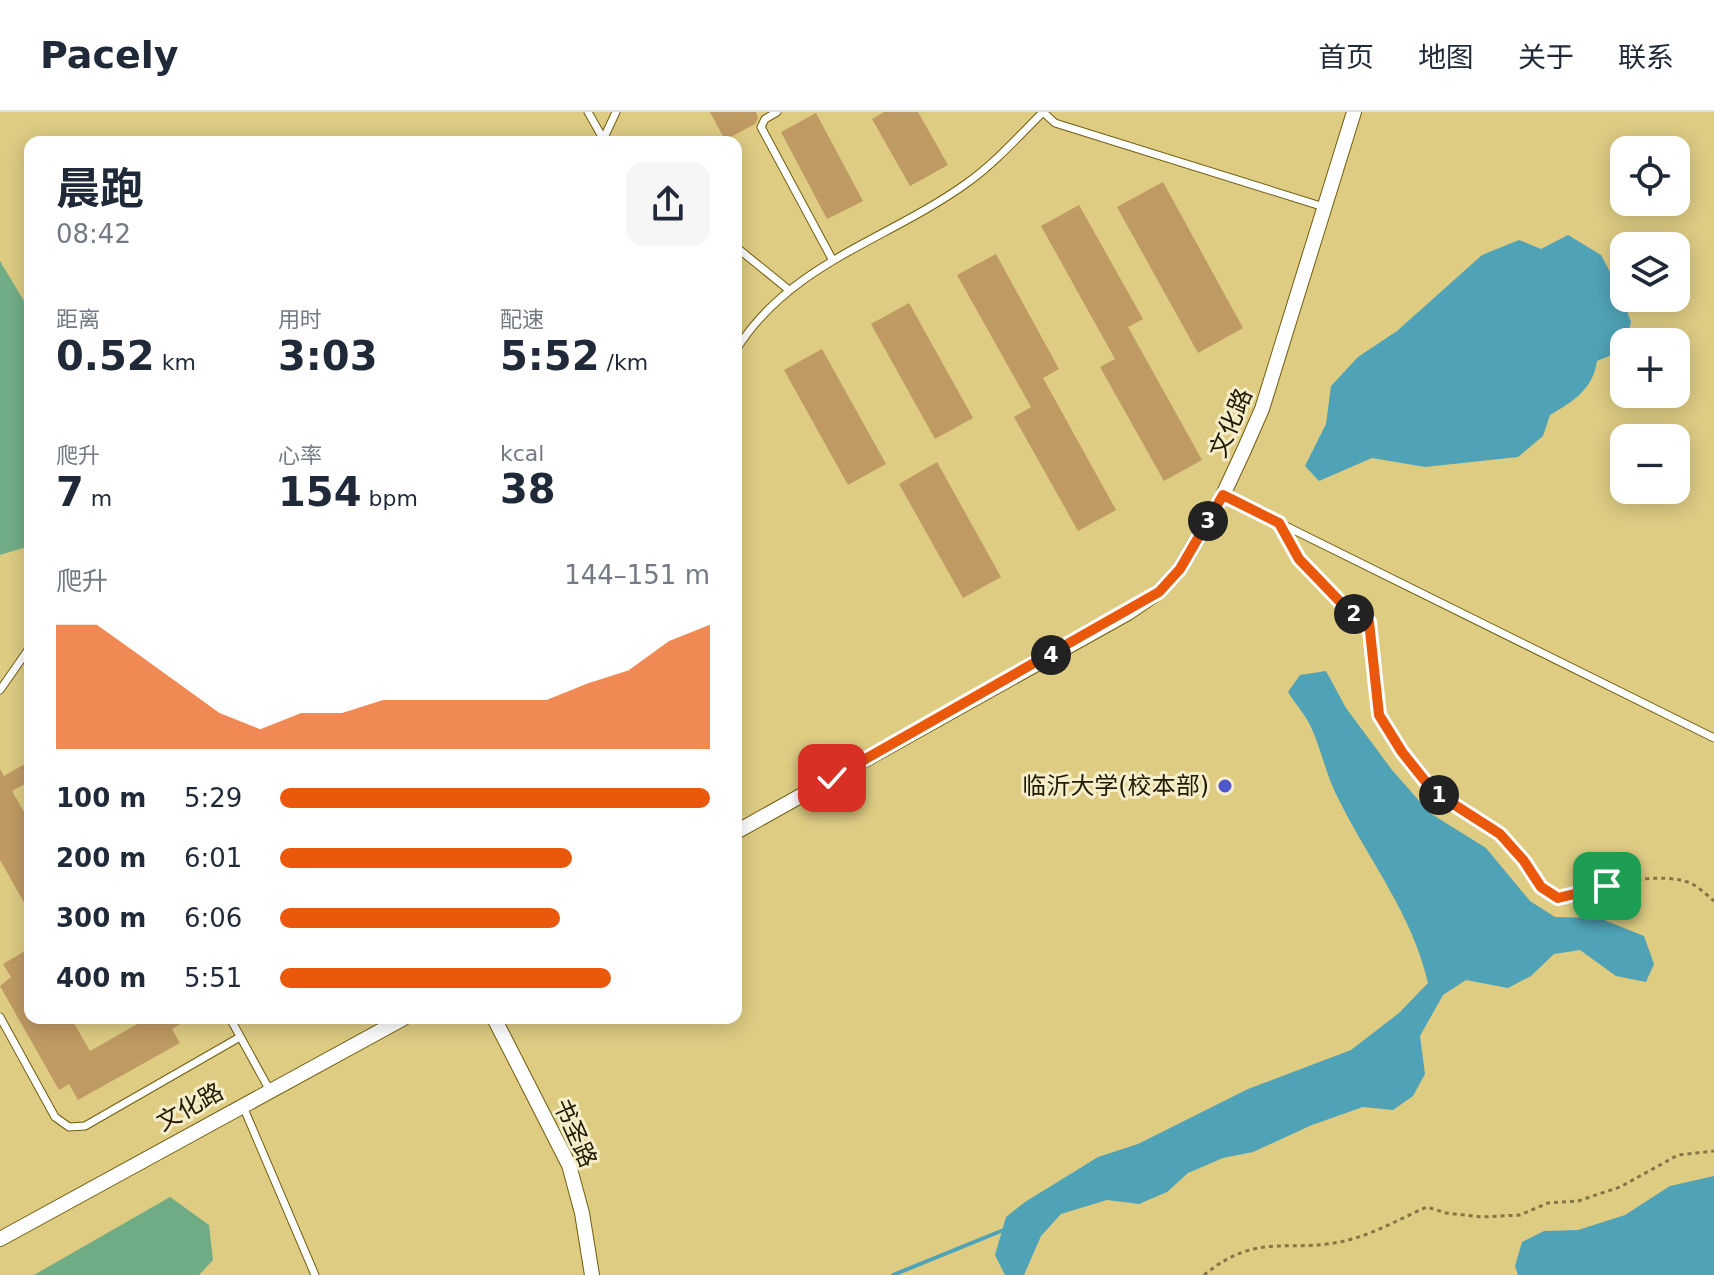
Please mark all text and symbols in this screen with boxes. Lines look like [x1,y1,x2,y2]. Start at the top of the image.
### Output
text: Pacely [40,33,179,77]
text: 首页 [1318,41,1374,74]
text: 地图 [1418,41,1474,74]
text: 关于 [1518,41,1574,74]
text: 联系 [1618,41,1674,74]
map controls [1610,136,1690,504]
button: locate [1610,136,1690,216]
button: share [626,162,710,246]
text: 晨跑 [56,163,144,214]
text: 08:42 [56,219,131,249]
button: layers [1610,232,1690,312]
text: 距离 [56,307,100,332]
text: 用时 [278,307,322,332]
text: 配速 [500,307,544,332]
button: + [1610,328,1690,408]
text: 0.52 [56,333,155,379]
text: 3:03 [278,333,378,379]
text: 5:52 [500,333,600,379]
text: km [155,350,196,375]
text: /km [600,350,648,375]
street label: 文化路 [1204,384,1258,462]
button: − [1610,424,1690,504]
text: kcal [500,441,544,466]
text: 爬升 [56,443,100,468]
text: 心率 [278,443,322,468]
text: 38 [500,466,556,512]
text: 7 [56,469,84,515]
text: 154 [278,469,362,515]
text: m [84,486,112,511]
text: bpm [362,486,418,511]
pin: 3 [1188,501,1228,541]
text: 3 [1200,508,1216,533]
text: 144–151 m [564,560,710,590]
text: 爬升 [56,566,108,596]
pin: 2 [1334,594,1374,634]
text: 2 [1346,601,1362,626]
pin: 4 [1031,635,1071,675]
text: 4 [1043,642,1059,667]
pin [798,744,866,812]
icon: check [810,756,854,800]
place label: 临沂大学(校本部) [1022,772,1209,800]
pin: 1 [1419,775,1459,815]
marker: 临沂大学(校本部) [1216,777,1234,795]
text: 1 [1431,782,1447,807]
text: 100 m [56,783,146,813]
text: 5:29 [184,783,242,813]
text: 200 m [56,843,146,873]
text: 6:01 [184,843,242,873]
pin [1573,852,1641,920]
icon: arrive [1585,864,1629,908]
text: 300 m [56,903,146,933]
text: 6:06 [184,903,242,933]
text: 400 m [56,963,146,993]
text: 5:51 [184,963,242,993]
street label: 文化路 [152,1077,228,1137]
street label: 书圣路 [548,1094,602,1172]

